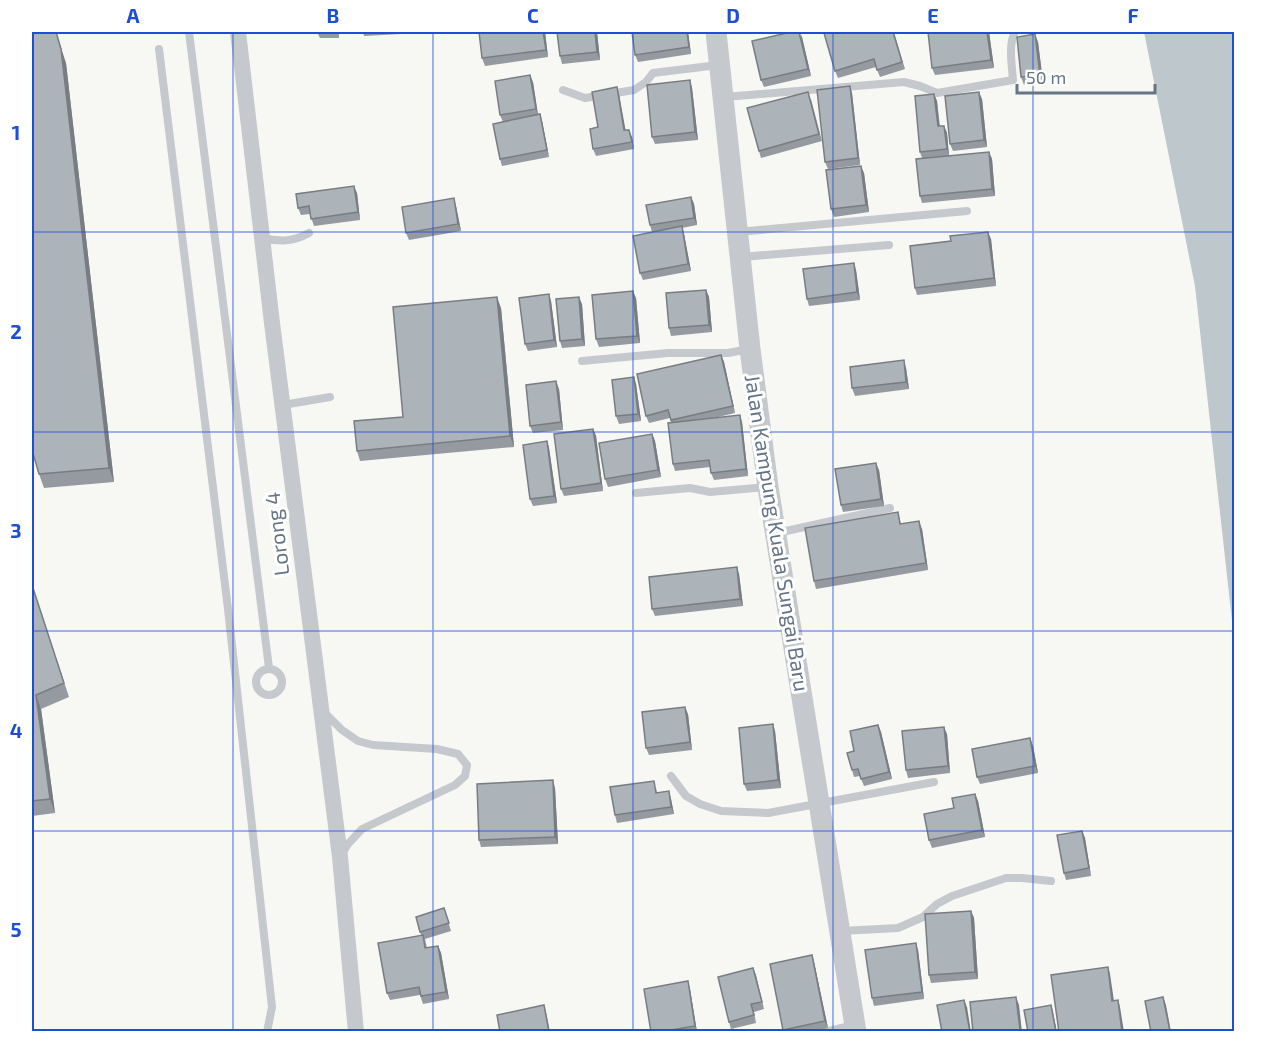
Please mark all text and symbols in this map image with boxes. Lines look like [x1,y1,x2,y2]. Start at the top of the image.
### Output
text: A [126,3,140,27]
text: B [327,3,339,27]
text: C [527,3,539,27]
text: D [726,3,740,27]
text: E [927,3,939,27]
text: F [1127,3,1139,27]
scale bar [1017,57,1155,95]
text: 50 m [1026,66,1066,88]
text: 1 [12,120,20,144]
text: 2 [10,319,22,343]
street label: Jalan Kampung Kuala Sungai Baru [741,373,815,693]
street label: Lorong 4 [258,491,294,577]
text: 3 [10,518,22,542]
text: 4 [10,718,23,742]
text: 5 [10,917,22,941]

